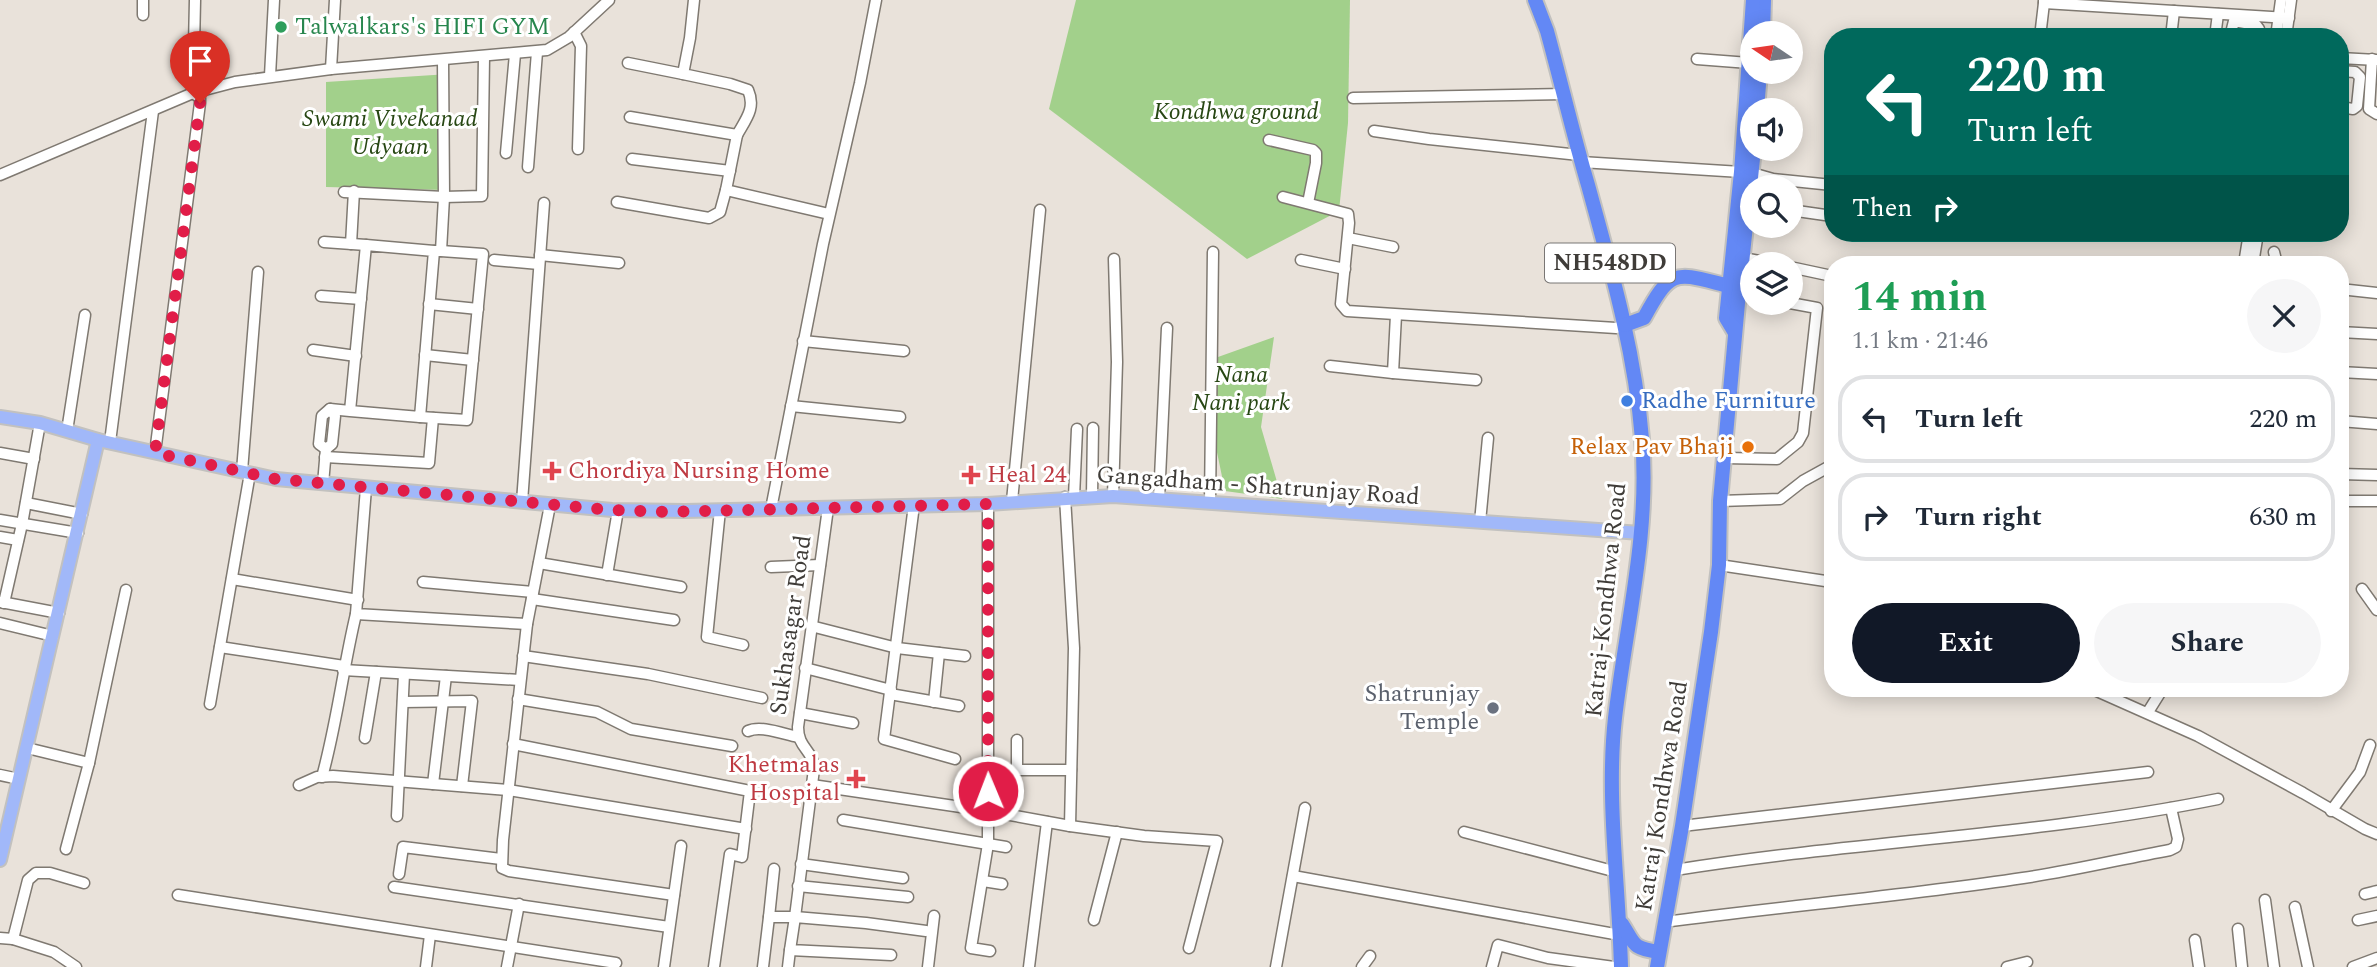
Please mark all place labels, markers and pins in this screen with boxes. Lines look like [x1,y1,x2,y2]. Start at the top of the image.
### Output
place label: Talwalkars's HIFI GYM [295,9,550,45]
marker: Talwalkars's HIFI GYM [273,19,289,35]
pin [170,31,230,103]
place label: Radhe Furniture [1641,383,1816,419]
marker: Radhe Furniture [1619,393,1635,409]
place label: Relax Pav Bhaji [1570,429,1734,465]
marker: Relax Pav Bhaji [1740,439,1756,455]
place label: Chordiya Nursing Home [568,453,830,489]
place label: Heal 24 [987,457,1067,493]
marker: Chordiya Nursing Home [542,461,562,481]
marker: Heal 24 [961,465,981,485]
place label: Shatrunjay Temple [1364,676,1480,740]
marker: Shatrunjay Temple [1485,700,1501,716]
place label: Khetmalas Hospital [728,747,840,811]
marker: Khetmalas Hospital [846,769,866,789]

